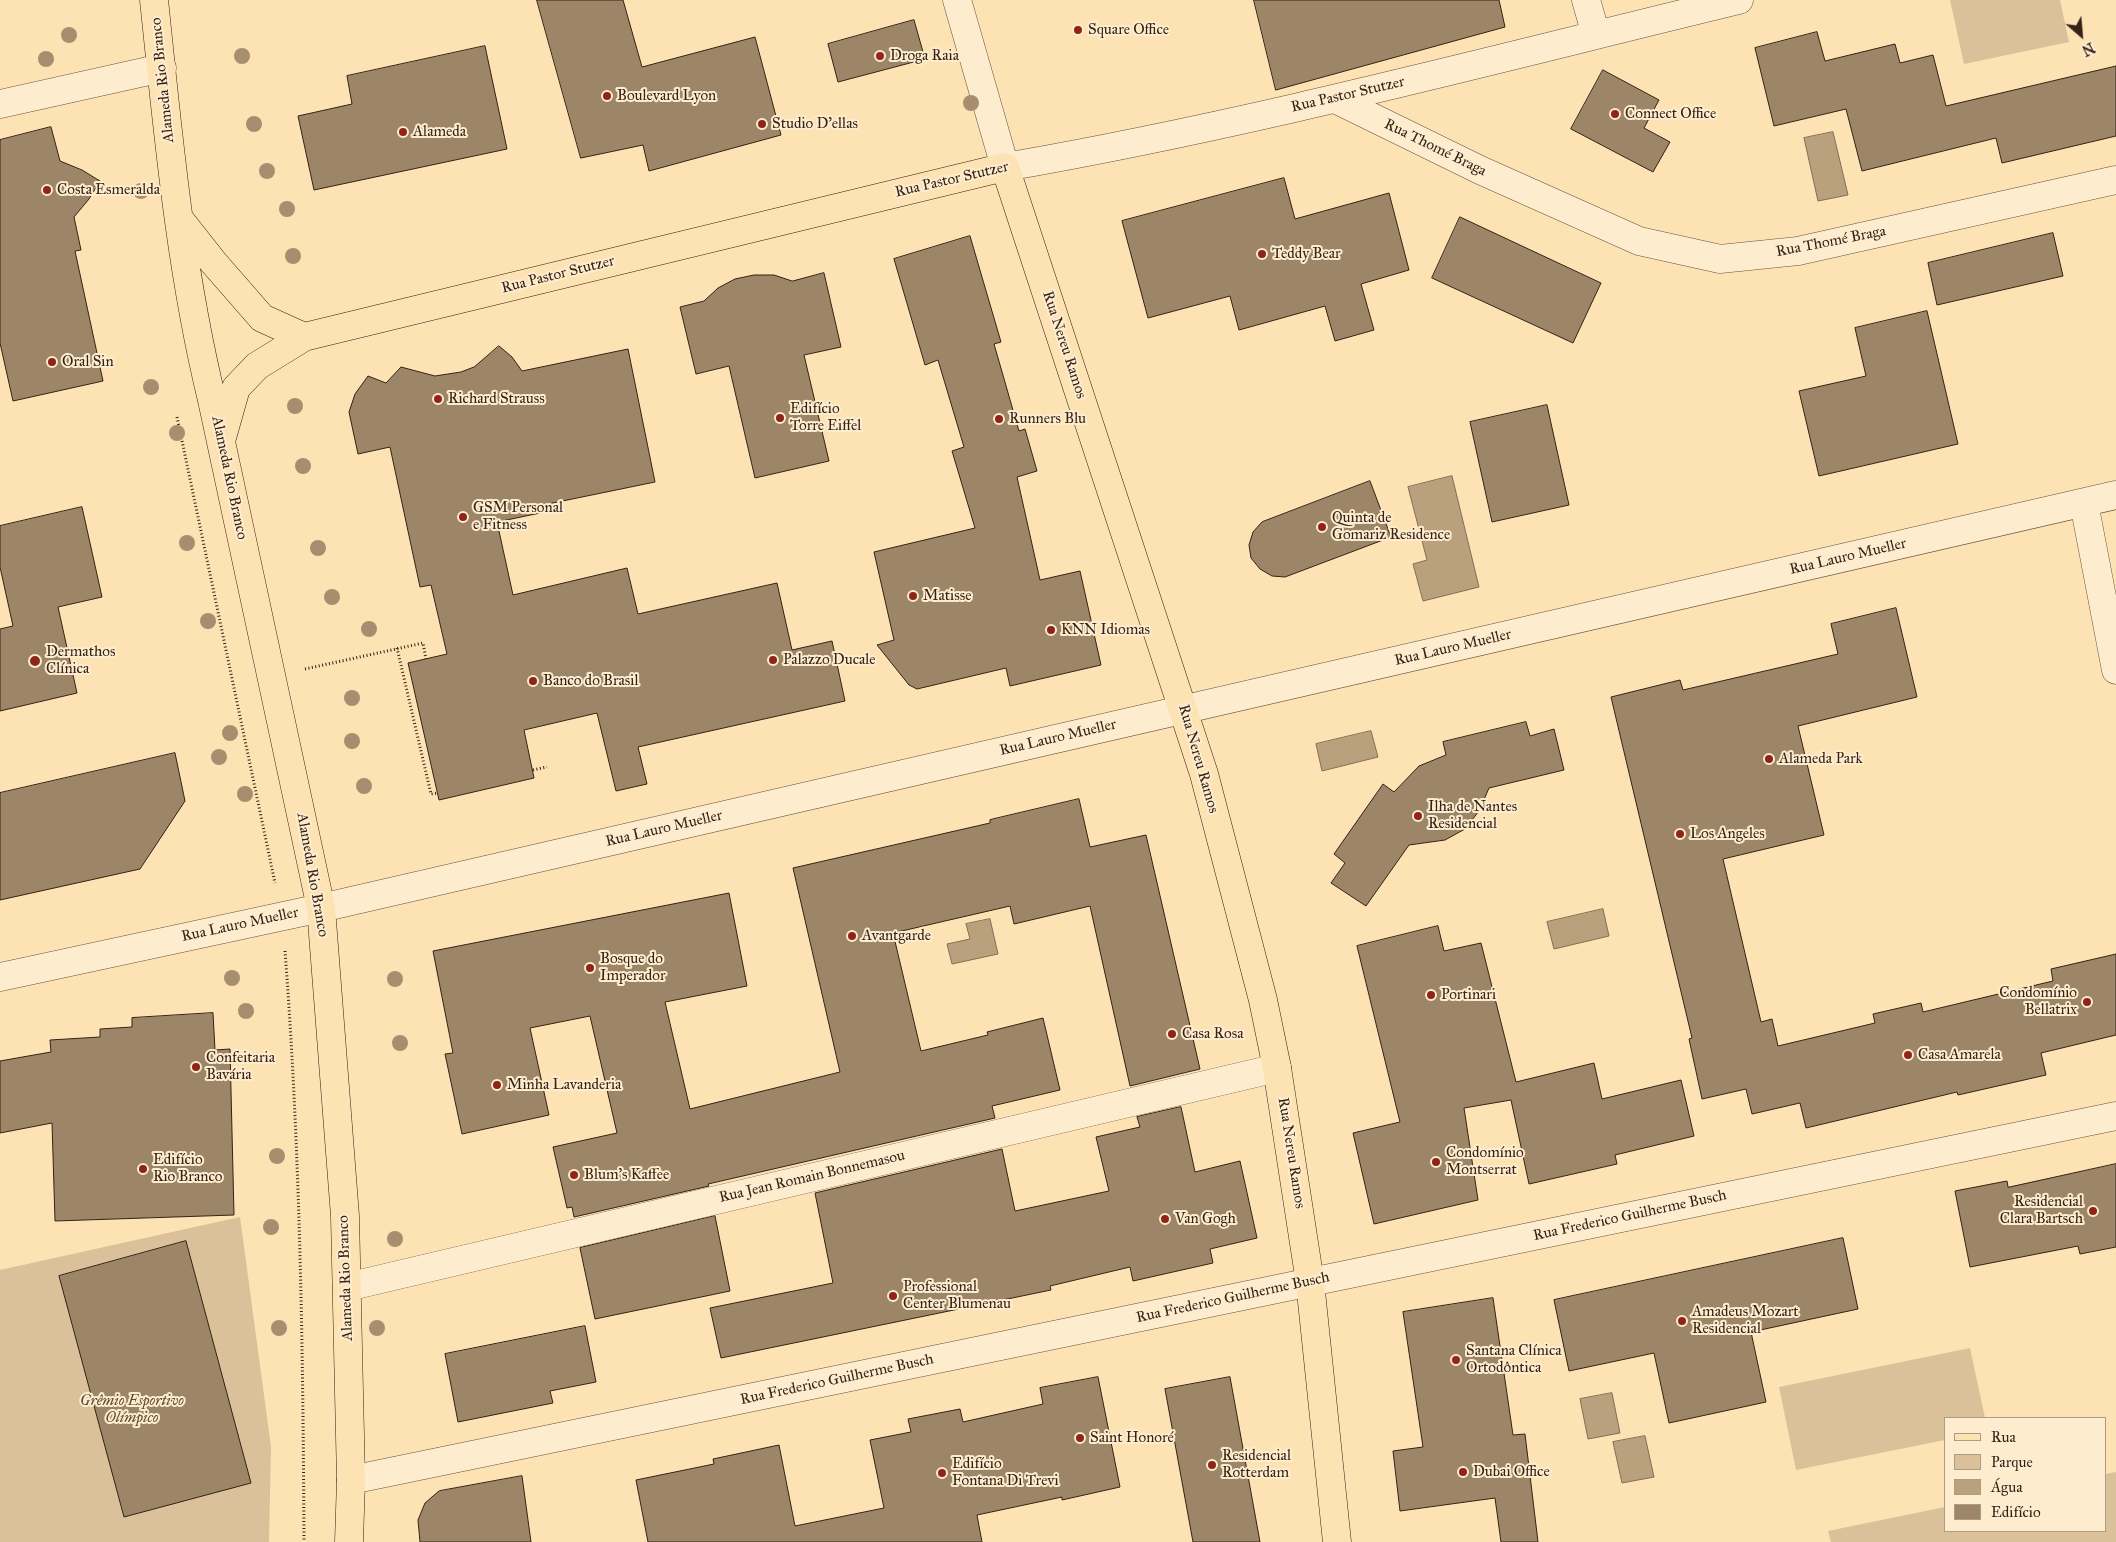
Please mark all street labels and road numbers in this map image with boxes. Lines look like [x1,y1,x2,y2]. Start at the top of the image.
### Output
street label: Alameda Rio Branco [147,16,179,144]
street label: Rua Pastor Stutzer [1289,73,1407,117]
street label: Rua Thomé Braga [1381,116,1489,180]
street label: Rua Pastor Stutzer [893,158,1011,202]
street label: Rua Thomé Braga [1775,223,1887,261]
street label: Rua Pastor Stutzer [500,252,616,298]
street label: Rua Nereu Ramos [1038,289,1090,401]
street label: Alameda Rio Branco [207,415,251,541]
street label: Rua Lauro Mueller [1788,535,1908,579]
street label: Rua Lauro Mueller [1393,626,1513,670]
street label: Rua Nereu Ramos [1174,703,1222,815]
street label: Rua Lauro Mueller [998,716,1118,760]
street label: Rua Lauro Mueller [604,807,724,851]
street label: Alameda Rio Branco [292,811,332,939]
street label: Rua Lauro Mueller [180,904,300,946]
street label: Rua Nereu Ramos [1273,1096,1309,1210]
street label: Rua Jean Romain Bonnemasou [717,1147,907,1207]
street label: Rua Frederico Guilherme Busch [1532,1187,1728,1245]
street label: Alameda Rio Branco [335,1215,357,1341]
street label: Rua Frederico Guilherme Busch [1135,1269,1331,1327]
street label: Rua Frederico Guilherme Busch [739,1351,935,1409]

